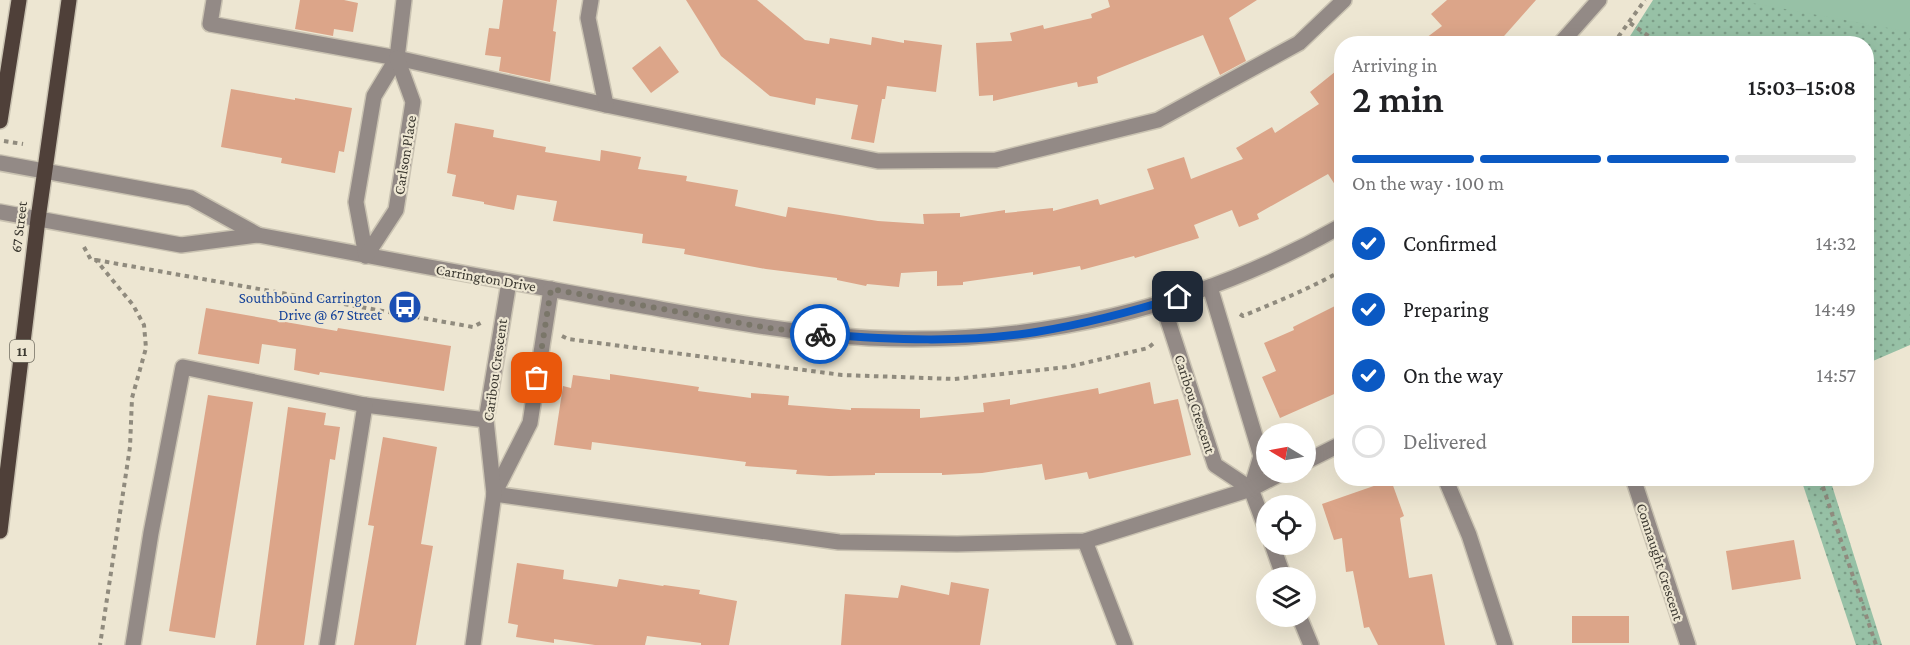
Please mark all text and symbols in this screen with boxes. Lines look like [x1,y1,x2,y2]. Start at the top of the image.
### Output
text: Arriving in [1352,54,1437,76]
text: 15:03–15:08 [1748,75,1856,100]
text: 2 min [1352,77,1444,120]
street label: Carlson Place [391,114,419,196]
text: On the way · 100 m [1352,172,1504,194]
street label: 67 Street [8,199,30,254]
icon: check [1352,227,1385,260]
text: Confirmed [1403,231,1497,256]
text: 14:32 [1816,232,1856,254]
street label: Carrington Drive [434,261,538,296]
pin [1152,271,1203,322]
icon: home [1161,280,1194,313]
bus stop icon: Southbound Carrington Drive @ 67 Street [387,289,423,325]
place label: Southbound Carrington Drive @ 67 Street [239,290,383,324]
icon: check [1352,293,1385,326]
text: Preparing [1403,297,1489,322]
text: 14:49 [1814,298,1856,320]
courier [790,304,850,364]
street label: Caribou Crescent [480,317,510,422]
icon: bike [804,318,837,351]
road number: 11 [10,340,34,362]
pin [511,352,562,403]
street label: Caribou Crescent [1171,353,1219,456]
icon: check [1352,359,1385,392]
icon: bag [520,361,553,394]
text: On the way [1403,363,1503,388]
text: 14:57 [1817,364,1856,386]
north arrow [1256,423,1316,483]
map controls [1256,423,1316,627]
text: Delivered [1403,429,1487,454]
button: locate [1256,495,1316,555]
street label: Connaught Crescent [1633,501,1687,624]
button: layers [1256,567,1316,627]

